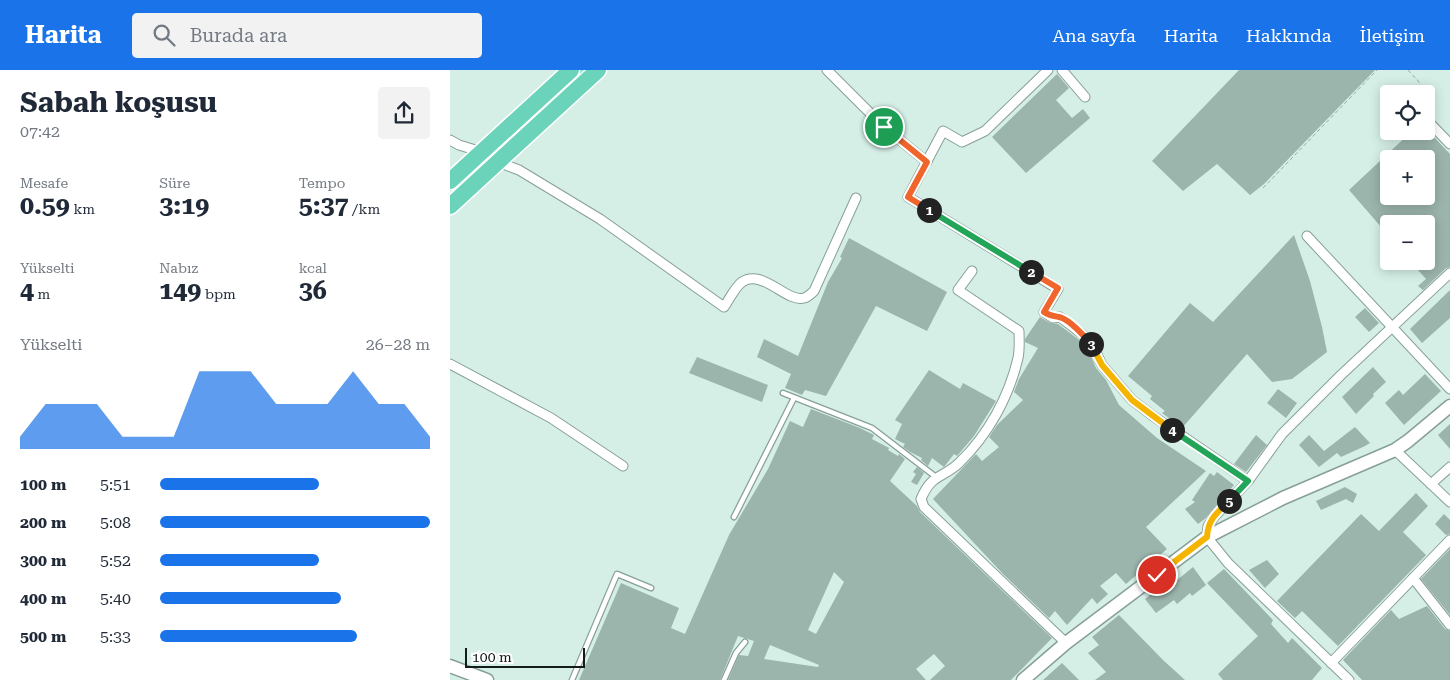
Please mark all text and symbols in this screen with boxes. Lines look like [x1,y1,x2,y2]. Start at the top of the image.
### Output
search box [132,13,482,58]
text: Harita [25,21,102,49]
icon: search [150,21,178,49]
text: Burada ara [190,24,287,47]
text: Ana sayfa [1052,25,1136,46]
text: Harita [1164,25,1218,46]
text: Hakkında [1246,25,1332,46]
text: İletişim [1360,25,1425,46]
map controls [1380,85,1435,270]
button: locate [1380,85,1435,140]
text: Sabah koşusu [20,86,217,119]
button: share [378,87,430,139]
pin [863,106,905,148]
icon: arrive [870,113,898,141]
text: 07:42 [20,122,60,141]
button: + [1380,150,1435,205]
text: Mesafe [20,175,68,191]
text: Süre [159,175,190,191]
text: Tempo [299,175,345,191]
text: 0.59 [20,191,70,220]
text: 3:19 [159,191,209,220]
text: 5:37 [299,191,348,220]
pin: 1 [916,198,942,222]
text: km [70,201,95,217]
text: /km [348,201,380,217]
text: 1 [926,202,933,218]
button: − [1380,215,1435,270]
text: Yükselti [20,260,74,276]
text: Nabız [159,260,198,276]
text: kcal [299,260,327,276]
pin: 2 [1018,260,1044,284]
text: 2 [1028,264,1035,280]
text: 4 [20,276,34,305]
text: 149 [159,276,201,305]
text: 36 [299,276,327,305]
text: m [34,286,50,302]
text: bpm [201,286,236,302]
pin: 3 [1078,332,1104,356]
text: Yükselti [20,335,82,354]
text: 26–28 m [366,335,430,354]
text: 3 [1088,336,1095,352]
pin: 4 [1160,418,1184,442]
text: 4 [1169,422,1176,438]
text: 100 m [20,475,66,494]
text: 5:51 [100,475,131,494]
pin: 5 [1216,488,1242,514]
text: 5 [1226,493,1233,509]
text: 200 m [20,513,66,532]
text: 5:08 [100,513,131,532]
text: 300 m [20,551,66,570]
text: 5:52 [100,551,131,570]
pin [1136,554,1178,596]
icon: check [1143,561,1171,589]
text: 400 m [20,589,66,608]
text: 5:40 [100,589,131,608]
text: 500 m [20,627,66,646]
text: 5:33 [100,627,131,646]
scale bar [465,645,585,668]
text: 100 m [472,649,512,665]

